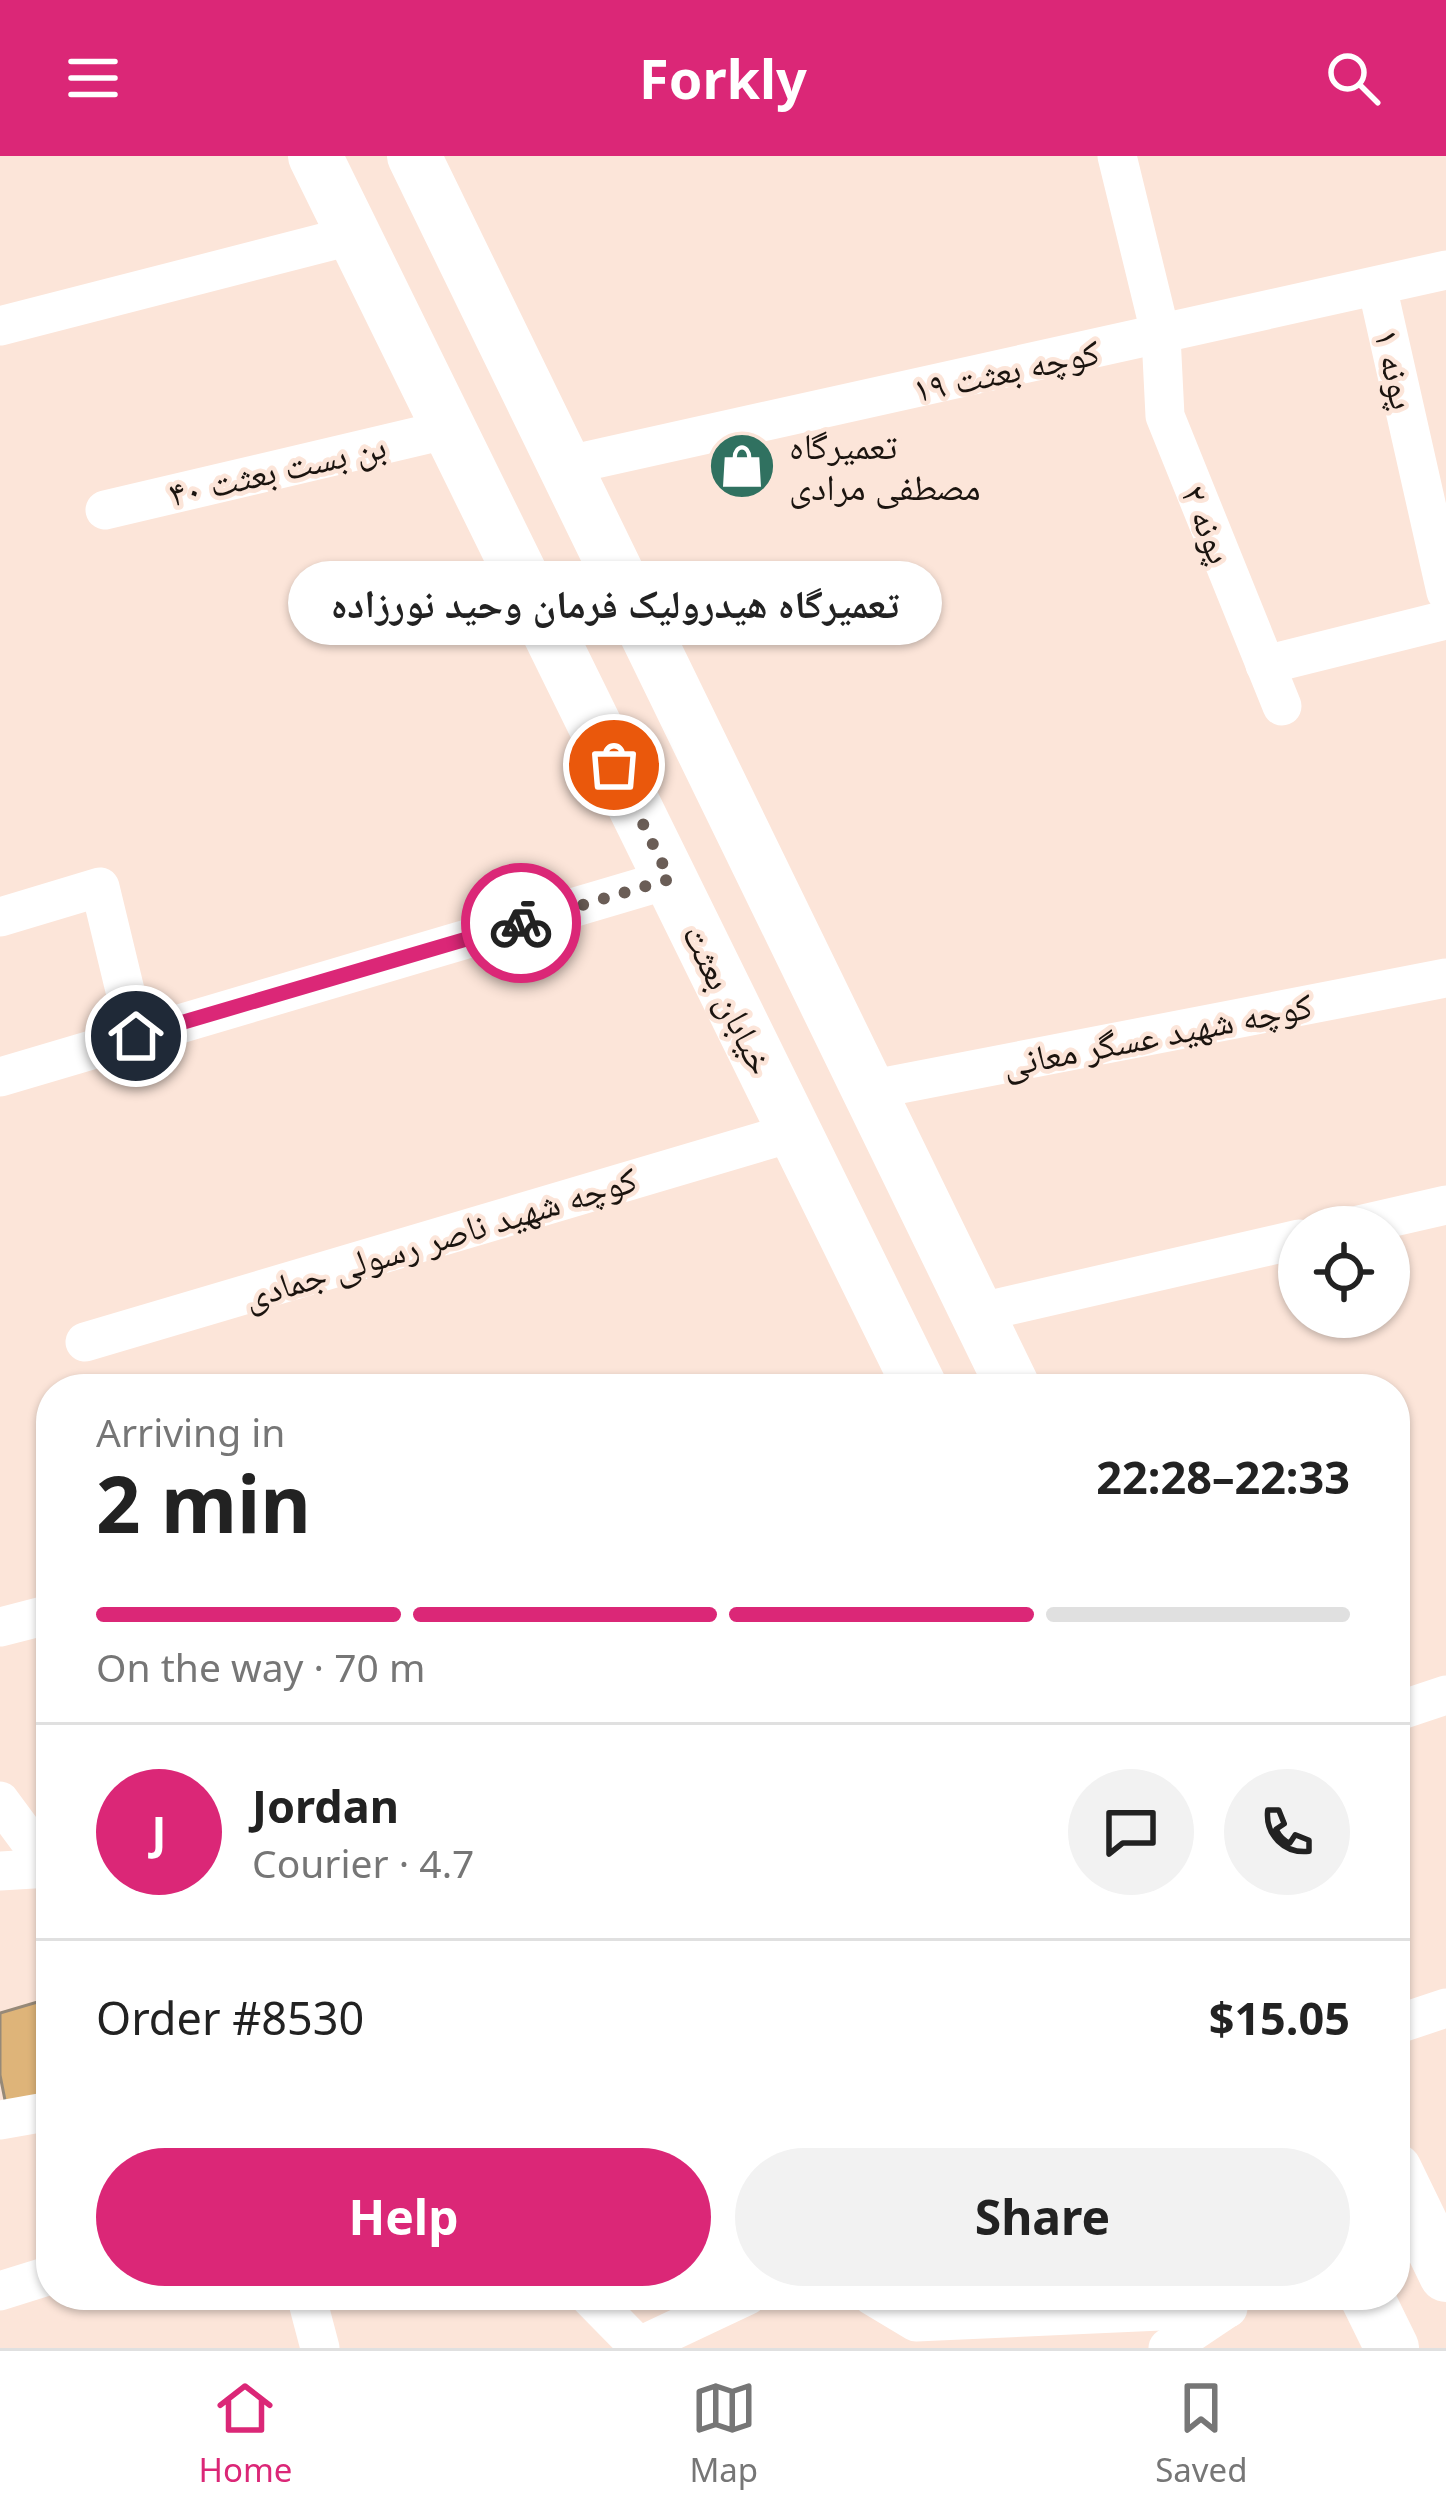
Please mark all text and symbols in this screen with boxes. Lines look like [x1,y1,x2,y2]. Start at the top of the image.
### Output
text: Forkly [639,41,807,115]
icon: menu [60,45,126,111]
icon: search [1320,45,1386,111]
street label: پونه ۱ [1363,324,1429,414]
street label: کوچه بعثت ۱۹ [908,326,1104,414]
street label: بن بست بعثت ۴۰ [163,420,391,518]
place label: تعمیرگاه مصطفی مرادی [789,421,981,511]
shop icon: تعمیرگاه مصطفی مرادی [707,431,777,501]
street label: پونه ۲ [1170,477,1246,571]
callout: تعمیرگاه هیدرولیک فرمان وحید نورزاده [287,561,941,645]
text: تعمیرگاه هیدرولیک فرمان وحید نورزاده [331,576,899,629]
pin [563,714,665,816]
icon: bag [581,732,647,798]
courier [461,863,581,983]
icon: bike [488,890,554,956]
street label: خیابان بعثت [672,916,786,1082]
street label: کوچه شهید عسگر معانی [998,980,1316,1088]
pin [85,985,187,1087]
icon: home [103,1003,169,1069]
street label: کوچه شهید ناصر رسولی جمادی [238,1154,643,1320]
map controls [1278,1206,1410,1338]
button: locate [1278,1206,1410,1338]
text: Arriving in [96,1405,285,1458]
text: 22:28–22:33 [1096,1446,1350,1507]
text: 2 min [96,1450,311,1556]
text: On the way · 70 m [96,1640,425,1693]
button: chat [1068,1769,1194,1895]
button: phone [1224,1769,1350,1895]
text: Jordan [252,1775,399,1836]
text: J [152,1801,166,1862]
text: Courier · 4.7 [252,1836,474,1889]
text: Order #8530 [96,1987,364,2048]
text: $15.05 [1209,1987,1350,2048]
button: Help [96,2148,711,2286]
button: Share [735,2148,1350,2286]
tab: Home [199,2375,292,2492]
tab: Map [689,2375,758,2492]
tab: Saved [1155,2375,1247,2492]

